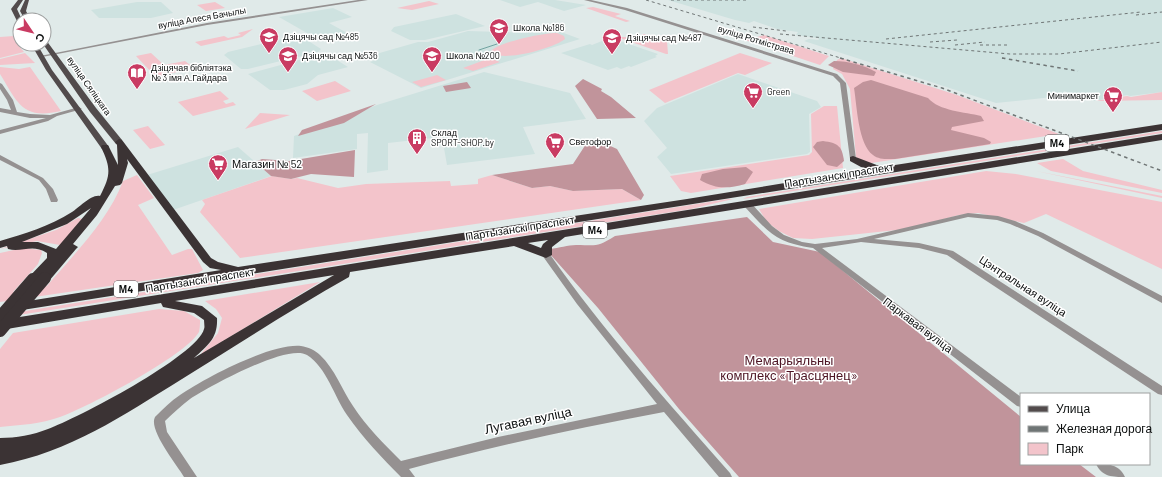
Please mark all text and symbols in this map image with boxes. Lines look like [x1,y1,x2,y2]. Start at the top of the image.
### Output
street label: вуліца Алеся Бачылы [157,4,247,31]
north arrow [12,12,52,52]
school or university icon: Школа №186 [488,17,510,45]
place label: Школа №186 [513,22,565,33]
street label: вуліца Ротмістрава [717,23,796,56]
school or university icon: Дзіцячы сад №485 [258,26,280,54]
school or university icon: Дзіцячы сад №487 [601,27,623,55]
text: С [33,31,48,45]
place label: Дзіцячы сад №485 [283,31,359,42]
place label: Дзіцячы сад №487 [626,32,702,43]
school or university icon: Дзіцячы сад №536 [277,45,299,73]
school or university icon: Школа №200 [421,45,443,73]
place label: Дзіцячы сад №536 [302,50,378,61]
place label: Школа №200 [446,50,500,61]
street label: вуліца Сяліцкага [65,54,114,117]
library icon: Дзіцячая бібліятэка № 3 імя А.Гайдара [126,62,148,90]
place label: Дзіцячая бібліятэка № 3 імя А.Гайдара [151,62,232,83]
supermarket icon: Green [742,81,764,109]
supermarket icon: Минимаркет [1102,85,1124,113]
place label: Green [767,86,790,97]
place label: Минимаркет [1047,90,1099,101]
building icon: Склад SPORT-SHOP.by [406,127,428,155]
place label: Склад SPORT-SHOP.by [431,127,494,148]
supermarket icon: Светофор [544,131,566,159]
road number: М4 [1045,135,1069,151]
place label: Светофор [569,136,611,147]
supermarket icon: Магазин № 52 [207,153,229,181]
place label: Магазин № 52 [232,157,302,170]
street label: Партызанскі праспект [783,159,895,190]
street label: Партызанскі праспект [464,212,576,243]
road number: М4 [583,222,607,238]
street label: Цэнтральная вуліца [977,252,1070,319]
street label: Партызанскі праспект [144,264,256,295]
road number: М4 [114,281,138,297]
street label: Паркавая вуліца [881,294,956,355]
park label: Мемарыяльны комплекс «Трасцянец» [720,352,858,383]
legend [1020,393,1150,465]
text: Улица [1056,401,1090,416]
street label: Лугавая вуліца [483,403,574,437]
text: Железная дорога [1056,421,1152,436]
text: Парк [1056,441,1084,456]

